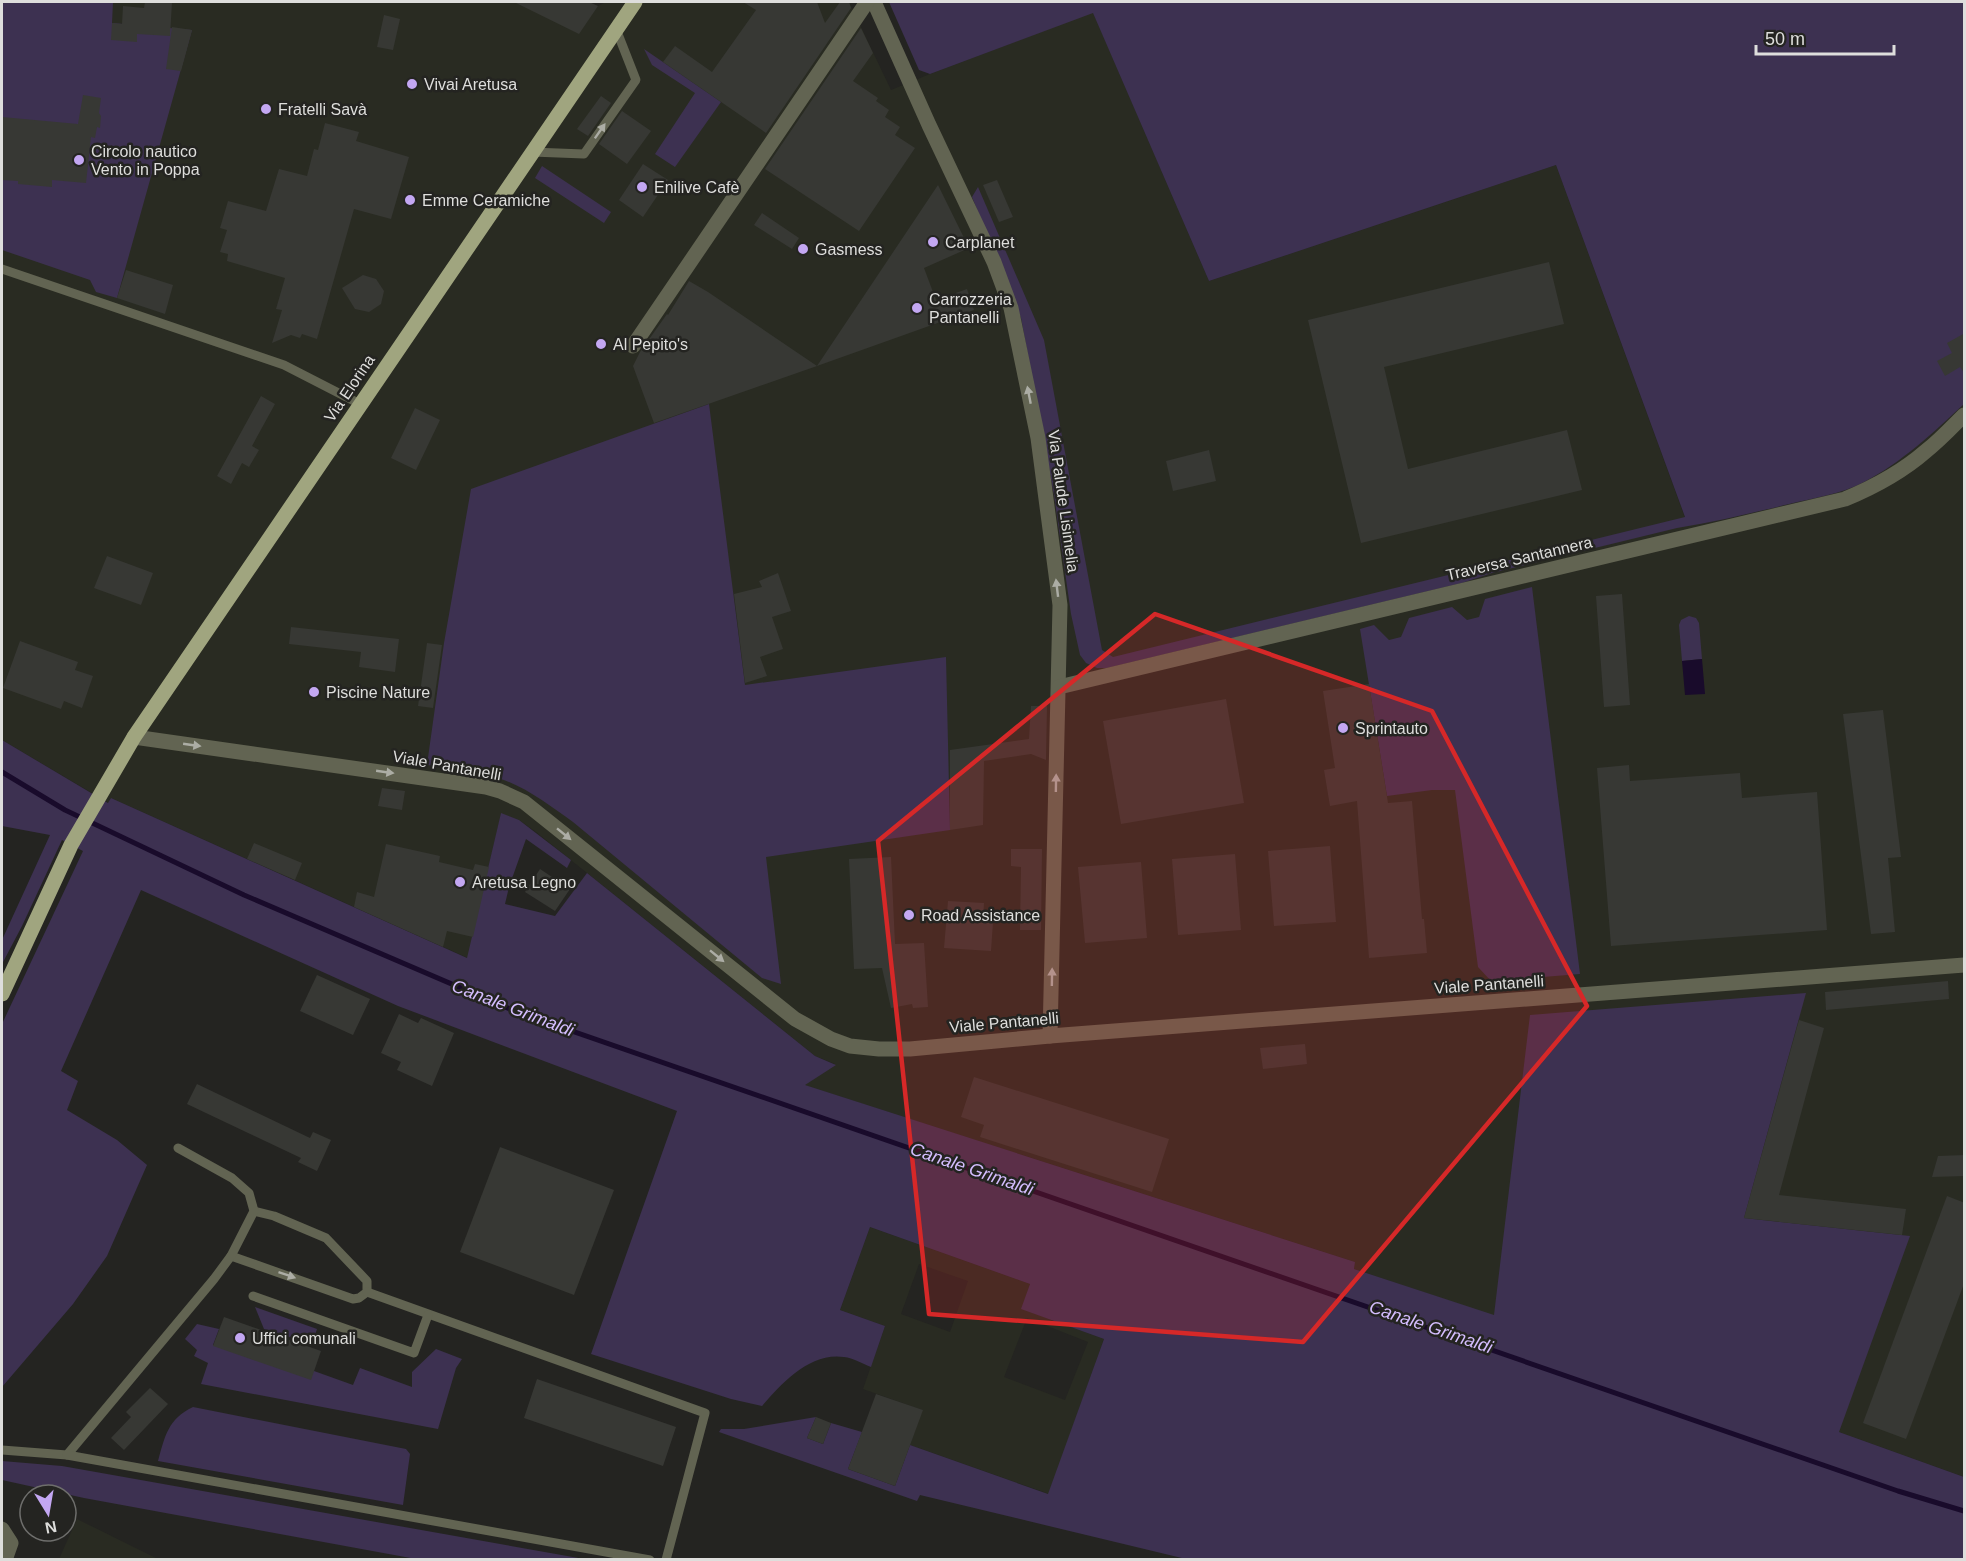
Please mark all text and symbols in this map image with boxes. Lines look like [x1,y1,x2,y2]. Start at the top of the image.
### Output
scale bar [1756,18,1894,56]
text: 50 m [1765,29,1805,49]
place label: Vivai Aretusa [424,76,517,93]
marker: Vivai Aretusa [405,77,419,91]
place label: Fratelli Savà [278,101,367,118]
marker: Fratelli Savà [259,102,273,116]
one-way arrow [594,123,605,139]
place label: Circolo nautico Vento in Poppa [91,143,200,178]
marker: Circolo nautico Vento in Poppa [72,153,86,167]
place label: Enilive Cafè [654,179,739,196]
marker: Enilive Cafè [635,180,649,194]
place label: Emme Ceramiche [422,192,550,209]
marker: Emme Ceramiche [403,193,417,207]
place label: Carplanet [945,234,1015,251]
marker: Carplanet [926,235,940,249]
place label: Gasmess [815,241,883,258]
marker: Gasmess [796,242,810,256]
place label: Carrozzeria Pantanelli [929,291,1012,326]
marker: Carrozzeria Pantanelli [910,301,924,315]
place label: Al Pepito's [613,336,688,353]
marker: Al Pepito's [594,337,608,351]
street label: Via Elorina [321,351,378,425]
one-way arrow [1024,385,1033,404]
street label: Via Palude Lisimelia [1045,429,1082,574]
street label: Traversa Santannera [1444,533,1594,584]
one-way arrow [1053,578,1062,597]
place label: Piscine Nature [326,684,430,701]
marker: Piscine Nature [307,685,321,699]
place label: Sprintauto [1355,720,1428,737]
marker: Sprintauto [1336,721,1350,735]
one-way arrow [182,741,201,750]
street label: Viale Pantanelli [391,748,503,783]
one-way arrow [375,768,394,777]
one-way arrow [1052,773,1061,792]
one-way arrow [556,828,572,841]
place label: Aretusa Legno [472,874,576,891]
marker: Aretusa Legno [453,875,467,889]
place label: Road Assistance [921,907,1040,924]
marker: Road Assistance [902,908,916,922]
one-way arrow [709,949,724,961]
one-way arrow [1047,968,1057,987]
street label: Viale Pantanelli [1434,972,1545,997]
water label: Canale Grimaldi [449,976,578,1041]
street label: Viale Pantanelli [949,1009,1060,1036]
water label: Canale Grimaldi [908,1139,1037,1200]
one-way arrow [278,1271,296,1281]
water label: Canale Grimaldi [1367,1297,1496,1358]
place label: Uffici comunali [252,1330,356,1347]
marker: Uffici comunali [233,1331,247,1345]
north arrow [18,1483,78,1543]
text: N [43,1518,58,1537]

